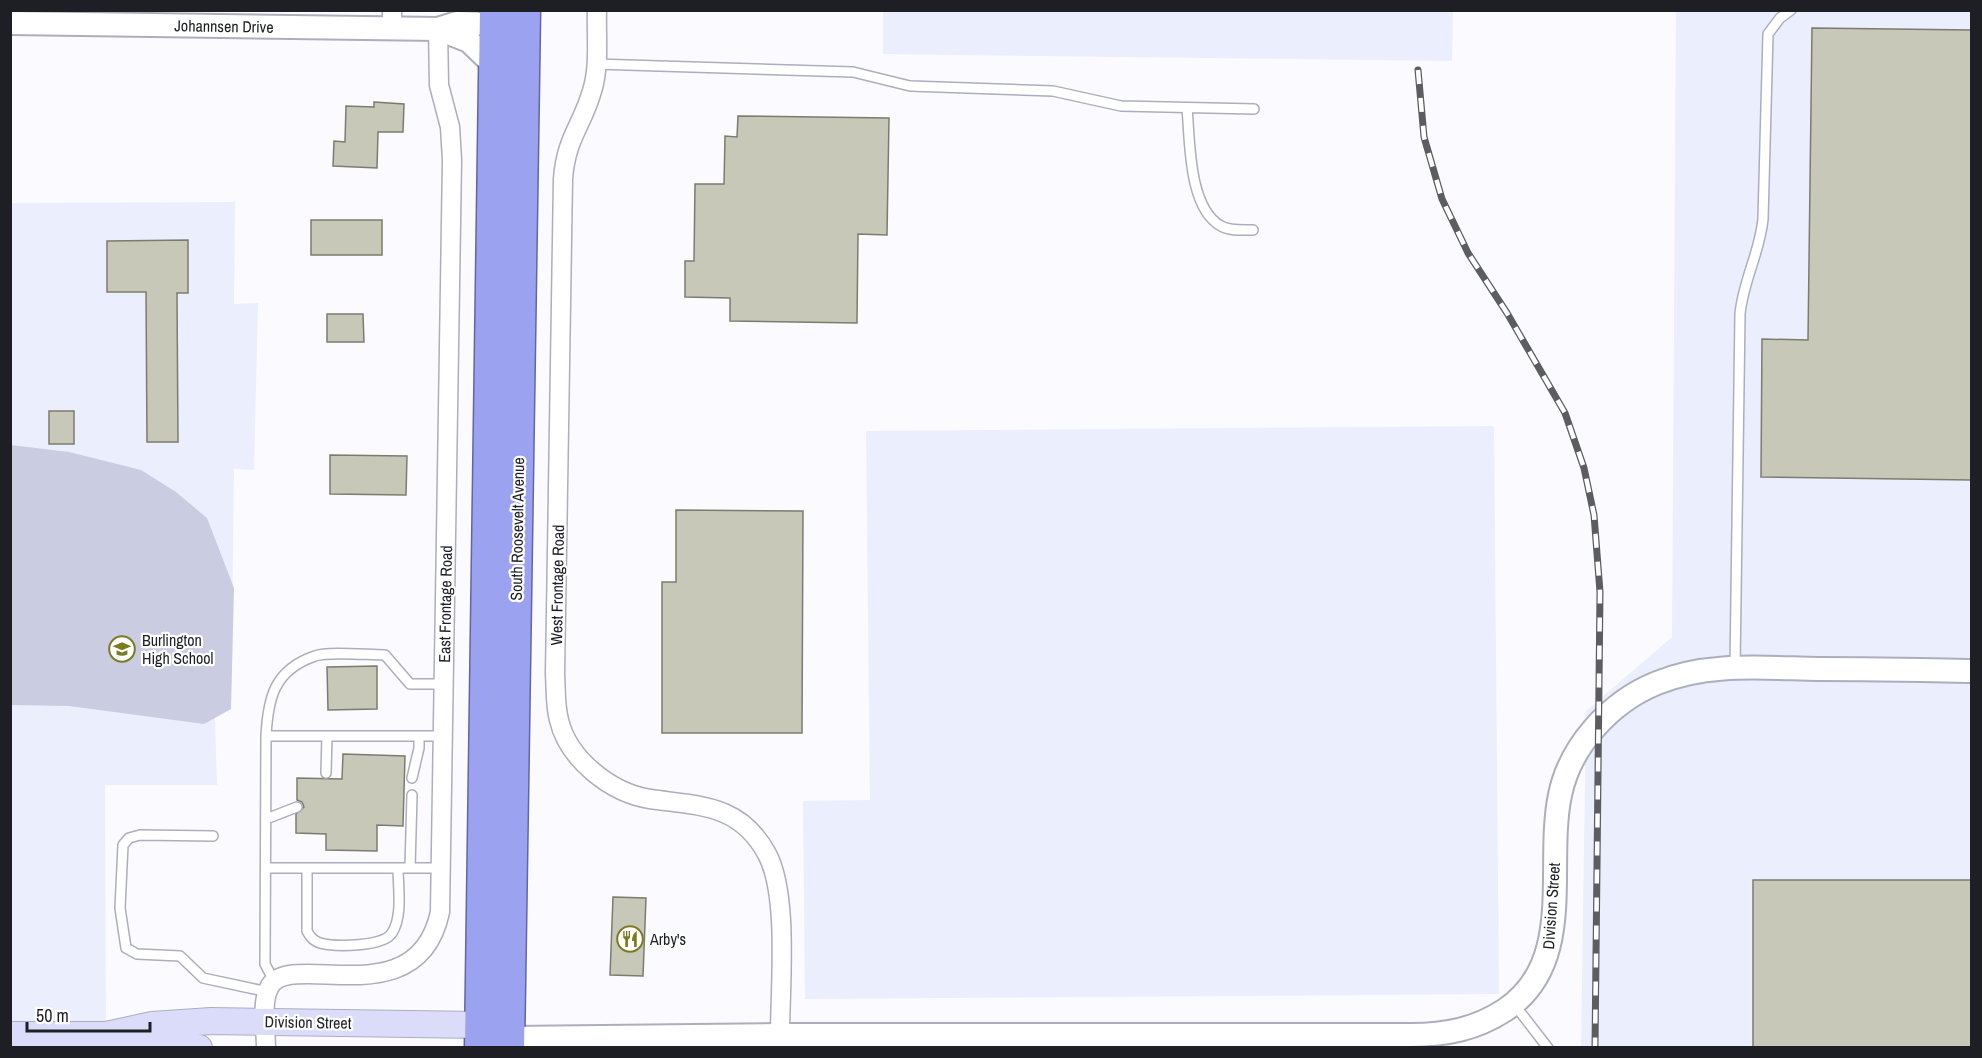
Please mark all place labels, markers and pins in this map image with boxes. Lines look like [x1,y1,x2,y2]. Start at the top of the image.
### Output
place label: Burlington High School [142,629,214,669]
school or university icon: Burlington High School [107,634,137,664]
restaurant icon: Arby's [615,924,645,954]
place label: Arby's [649,928,686,950]

